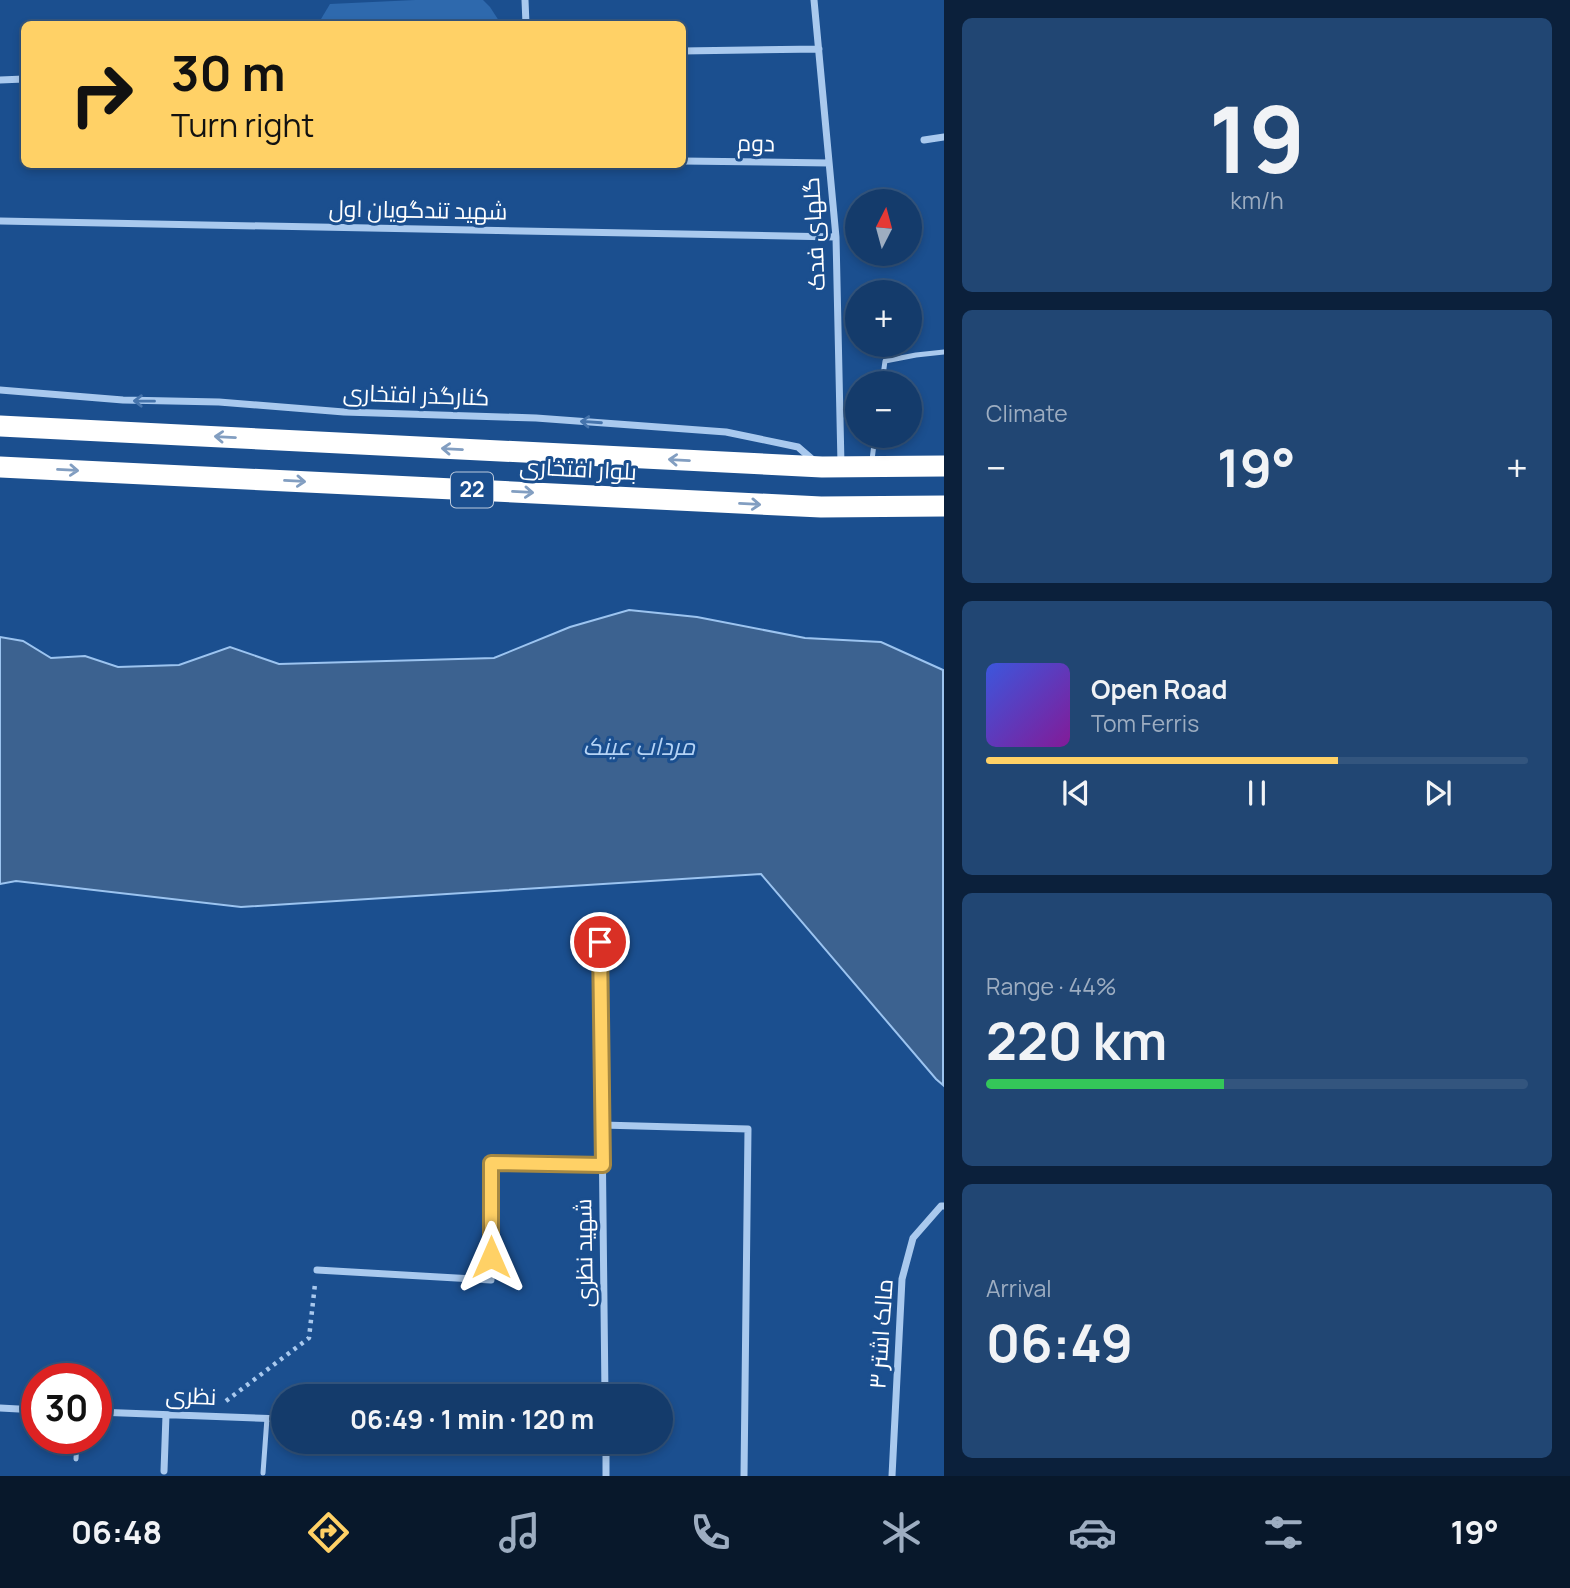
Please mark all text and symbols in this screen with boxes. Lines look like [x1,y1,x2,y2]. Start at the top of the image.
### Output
text: 30 m [171,39,286,106]
icon: right [56,49,147,140]
text: 19 [1209,76,1305,200]
text: Turn right [171,103,314,147]
street label: دوم [737,126,775,159]
street label: گلهای فدک [794,176,832,292]
text: km/h [1230,184,1284,216]
north arrow [845,189,922,266]
map controls [845,189,922,448]
street label: شهید تندگویان اول [328,191,508,227]
button: + [845,280,922,357]
button: − [845,371,922,448]
street label: کنارگذر افتخاری [342,375,490,413]
one-way arrow [133,394,156,407]
text: Climate [986,397,1068,429]
one-way arrow [581,415,603,428]
one-way arrow [214,431,237,444]
text: 19° [1217,432,1296,503]
text: − [986,441,1007,493]
text: + [1506,441,1528,493]
one-way arrow [441,442,464,455]
street label: بلوار افتخاری [519,449,638,487]
one-way arrow [669,453,691,466]
one-way arrow [56,463,79,476]
road number: 22 [451,472,493,508]
one-way arrow [284,475,307,488]
one-way arrow [511,486,534,499]
one-way arrow [738,497,761,510]
text: Open Road [1091,671,1227,707]
text: Tom Ferris [1091,707,1199,739]
water label: مرداب عینک [583,729,696,762]
icon: previous [1057,774,1095,812]
icon: pause [1238,774,1276,812]
icon: next [1419,774,1457,812]
pin [570,912,630,972]
icon: arrive [581,923,619,961]
text: Range · 44% [986,970,1117,1002]
text: 220 km [986,1005,1167,1076]
street label: شهید نظری [566,1198,600,1308]
position arrow [454,1220,528,1294]
text: Arrival [986,1272,1052,1304]
street label: مالک اشتر ۳ [860,1278,900,1390]
text: 06:49 [986,1307,1133,1378]
speed limit sign: 30 [21,1363,112,1454]
street label: نظری [165,1378,217,1412]
text: 06:49 · 1 min · 120 m [350,1401,594,1437]
icon: directions [304,1508,353,1557]
icon: music [495,1508,544,1557]
icon: phone [686,1508,735,1557]
icon: climate [877,1508,926,1557]
icon: car [1068,1508,1117,1557]
icon: filters [1259,1508,1308,1557]
text: 06:48 [71,1510,162,1554]
text: 19° [1451,1510,1499,1554]

